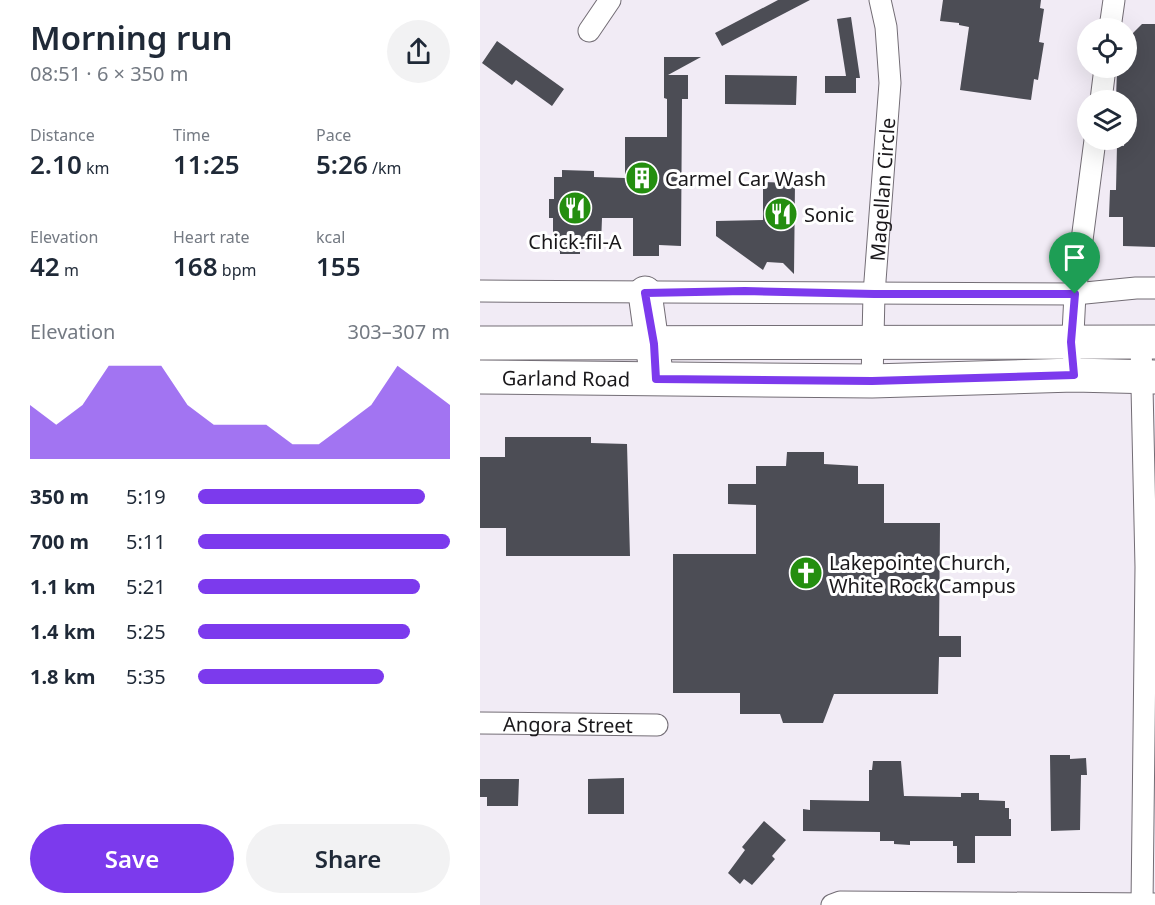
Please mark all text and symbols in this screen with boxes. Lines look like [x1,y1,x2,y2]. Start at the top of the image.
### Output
text: Morning run [30,15,232,60]
map controls [1077,18,1137,150]
button: locate [1077,18,1137,78]
button: share [387,20,450,83]
text: 08:51 · 6 × 350 m [30,60,188,87]
button: layers [1077,90,1137,150]
street label: Magellan Circle [863,117,901,262]
text: Distance [30,124,95,146]
text: Time [173,124,210,146]
text: Pace [316,124,351,146]
text: 2.10 [30,146,82,182]
text: 11:25 [173,146,240,182]
text: 5:26 [316,146,368,182]
text: km [82,157,109,179]
text: /km [368,157,401,179]
building icon: Carmel Car Wash [624,160,660,196]
place label: Carmel Car Wash [665,165,826,192]
restaurant icon: Chick-fil-A [557,190,593,226]
restaurant icon: Sonic [763,196,799,232]
place label: Sonic [804,201,854,228]
text: Elevation [30,226,98,248]
text: Heart rate [173,226,249,248]
text: kcal [316,226,345,248]
place label: Chick-fil-A [528,228,622,255]
pin [1049,232,1100,294]
icon: arrive [1058,241,1091,274]
text: 42 [30,248,60,284]
text: 168 [173,248,218,284]
text: 155 [316,248,361,284]
text: m [60,259,79,281]
text: bpm [218,259,256,281]
text: Elevation [30,318,115,345]
text: 303–307 m [347,318,450,345]
street label: Garland Road [502,364,630,392]
text: 350 m [30,483,89,510]
text: 5:19 [126,483,166,510]
text: 700 m [30,528,89,555]
text: 5:11 [126,528,166,555]
place label: Lakepointe Church, White Rock Campus [829,549,1016,599]
church icon: Lakepointe Church, White Rock Campus [788,555,824,591]
text: 1.1 km [30,573,96,600]
text: 5:21 [126,573,166,600]
text: 1.4 km [30,618,96,645]
text: 5:25 [126,618,166,645]
text: 1.8 km [30,663,96,690]
text: 5:35 [126,663,166,690]
street label: Angora Street [503,710,633,738]
button: Save [30,824,234,893]
button: Share [246,824,450,893]

